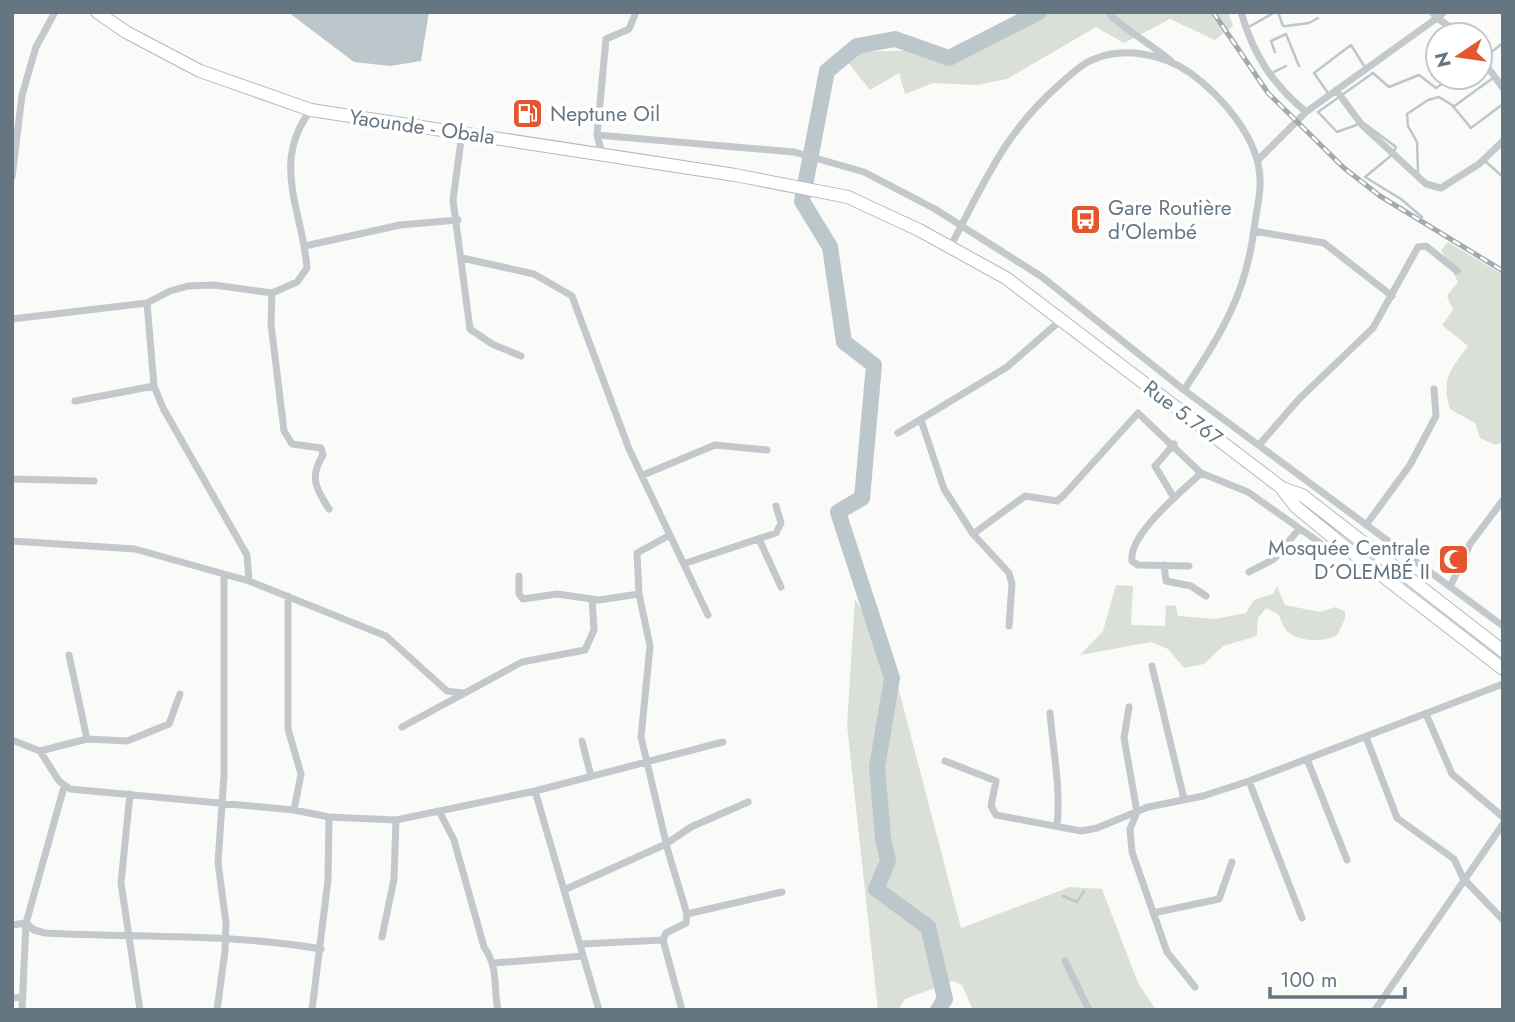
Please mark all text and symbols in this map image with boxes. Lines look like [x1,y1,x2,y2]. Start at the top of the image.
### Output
north arrow [1424,21,1494,91]
text: N [1428,49,1458,70]
fuel station icon: Neptune Oil [510,97,544,131]
place label: Neptune Oil [550,99,660,129]
street label: Yaounde - Obala [347,102,497,152]
place label: Gare Routière d'Olembé [1108,193,1232,247]
bus stop icon: Gare Routière d'Olembé [1068,203,1102,237]
street label: Rue 5.767 [1137,373,1229,453]
place label: Mosquée Centrale D´OLEMBÉ II [1268,533,1430,587]
mosque icon: Mosquée Centrale D´OLEMBÉ II [1436,543,1470,577]
scale bar [1270,956,1405,1000]
text: 100 m [1280,965,1337,995]

